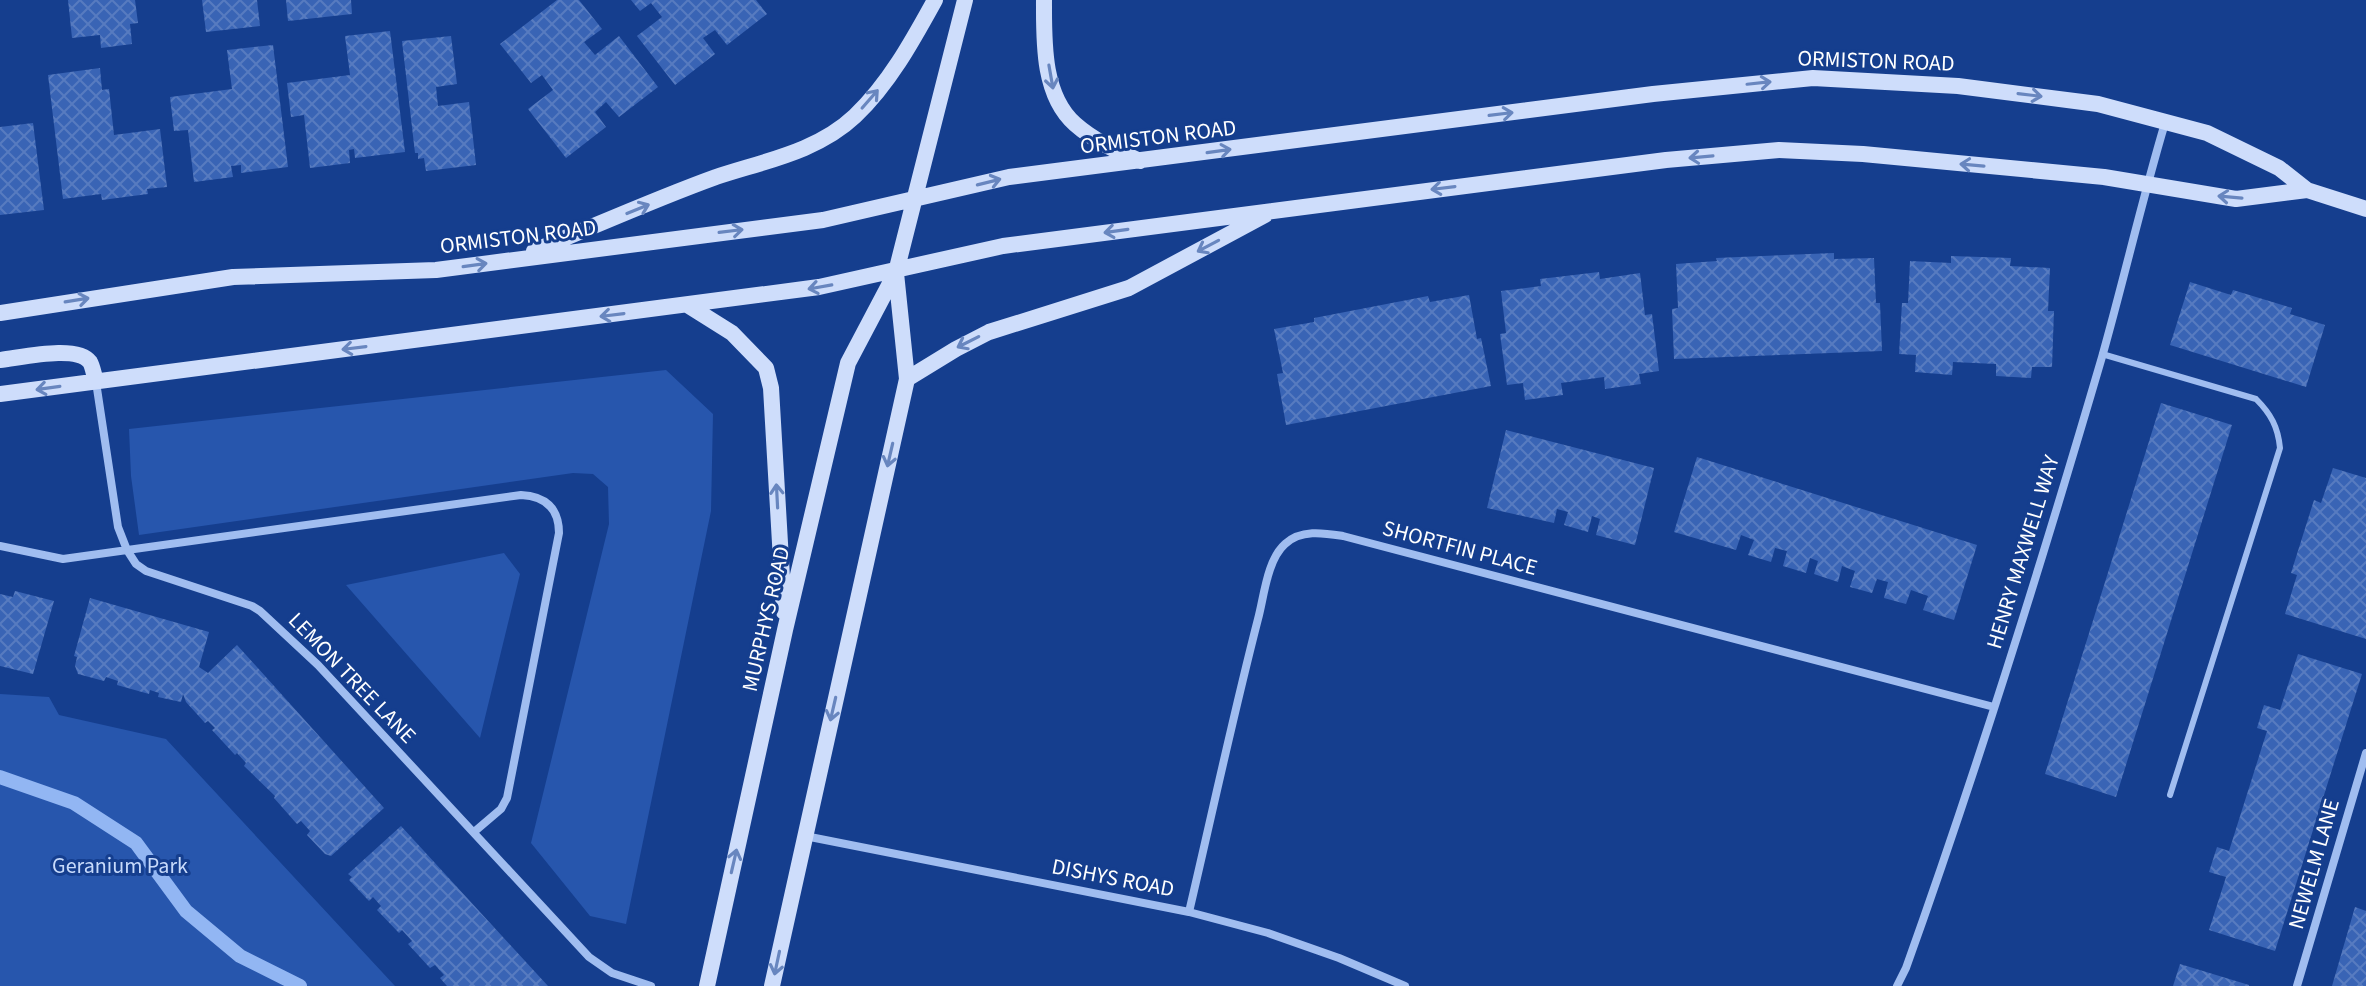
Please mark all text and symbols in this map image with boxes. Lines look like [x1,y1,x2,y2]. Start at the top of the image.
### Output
street label: ORMISTON ROAD [1797,42,1955,80]
one-way arrow [1044,64,1059,90]
one-way arrow [1745,76,1772,91]
one-way arrow [2017,88,2042,103]
one-way arrow [861,89,879,109]
one-way arrow [1487,106,1514,121]
street label: ORMISTON ROAD [1078,112,1238,162]
one-way arrow [1206,143,1231,158]
one-way arrow [1688,150,1715,165]
one-way arrow [1959,157,1986,172]
one-way arrow [976,173,1002,188]
one-way arrow [1431,181,1456,196]
one-way arrow [2217,189,2244,204]
one-way arrow [625,200,650,215]
street label: ORMISTON ROAD [438,212,598,262]
one-way arrow [717,223,743,238]
one-way arrow [1104,224,1129,239]
one-way arrow [1197,238,1220,254]
one-way arrow [462,257,487,272]
one-way arrow [807,280,833,295]
one-way arrow [64,292,89,307]
one-way arrow [599,308,626,323]
one-way arrow [956,335,980,351]
one-way arrow [342,341,367,356]
one-way arrow [35,380,62,395]
one-way arrow [882,442,897,467]
street label: HENRY MAXWELL WAY [1978,451,2068,653]
one-way arrow [769,483,784,510]
street label: SHORTFIN PLACE [1379,512,1541,584]
street label: MURPHYS ROAD [734,543,798,695]
street label: LEMON TREE LANE [281,605,423,751]
one-way arrow [825,696,840,721]
street label: NEWELM LANE [2280,795,2348,933]
one-way arrow [727,849,742,874]
park label: Geranium Park [52,850,188,882]
street label: DISHYS ROAD [1049,850,1177,906]
one-way arrow [769,949,784,975]

